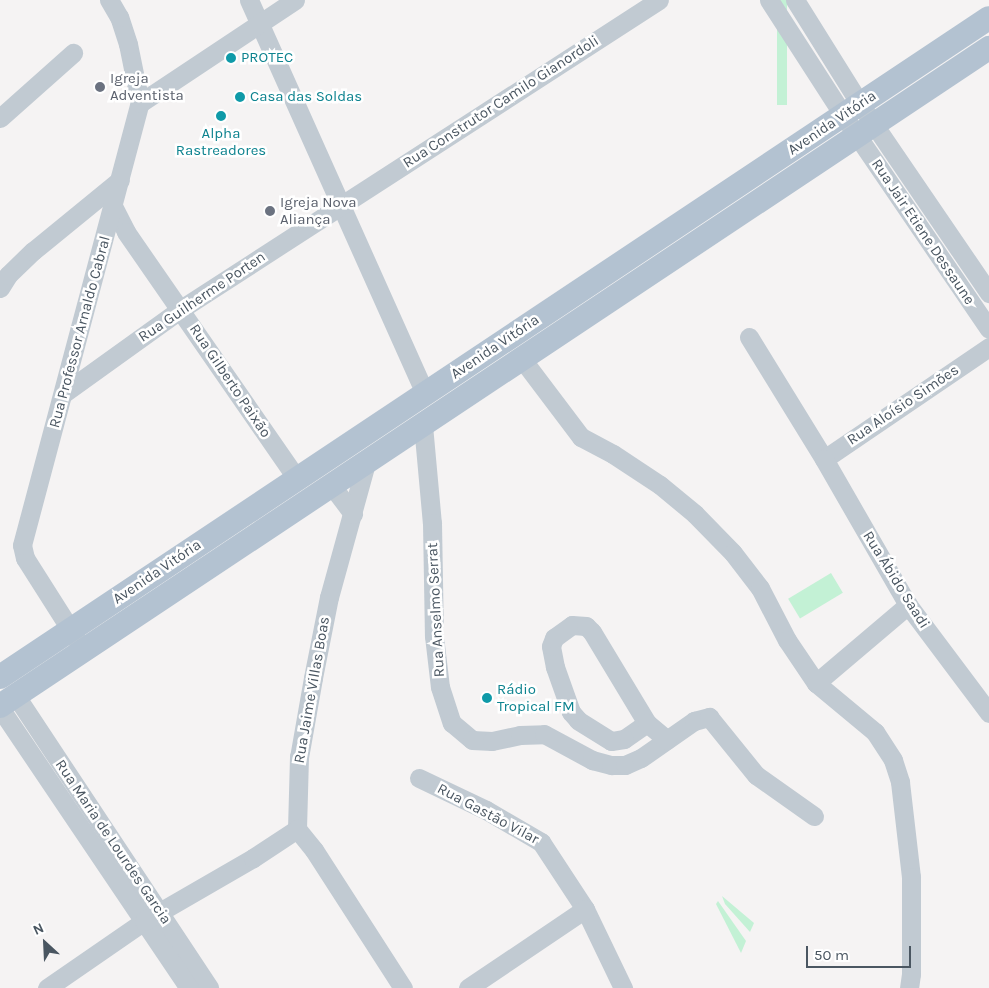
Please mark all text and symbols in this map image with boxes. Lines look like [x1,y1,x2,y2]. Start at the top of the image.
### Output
street label: Rua Construtor Camilo Gianordoli [400,32,602,172]
place label: PROTEC [241,49,293,67]
marker: PROTEC [225,52,237,64]
place label: Igreja Adventista [110,69,184,104]
marker: Igreja Adventista [94,81,106,93]
street label: Avenida Vitória [784,87,880,159]
place label: Casa das Soldas [250,88,362,106]
marker: Casa das Soldas [234,91,246,103]
marker: Alpha Rastreadores [215,110,227,122]
place label: Alpha Rastreadores [176,124,266,159]
street label: Rua Jair Etiene Dessaune [867,156,979,308]
place label: Igreja Nova Aliança [280,193,357,228]
marker: Igreja Nova Aliança [264,205,276,217]
street label: Rua Professor Arnaldo Cabral [46,234,114,430]
street label: Rua Guilherme Porten [135,248,269,346]
street label: Avenida Vitória [447,311,543,383]
street label: Rua Gilberto Paixão [185,321,275,441]
street label: Rua Aloísio Simões [844,361,962,449]
street label: Rua Ábido Saadi [859,528,933,632]
street label: Avenida Vitória [109,536,205,608]
street label: Rua Anselmo Serrat [423,542,449,678]
street label: Rua Jaime Villas Boas [290,615,334,765]
place label: Rádio Tropical FM [497,680,575,715]
marker: Rádio Tropical FM [481,692,493,704]
street label: Rua Maria de Lourdes Garcia [51,756,175,928]
street label: Rua Gastão Vilar [434,780,542,848]
north arrow [20,918,70,968]
text: N [30,919,47,939]
scale bar [809,936,914,968]
text: 50 m [814,946,849,964]

